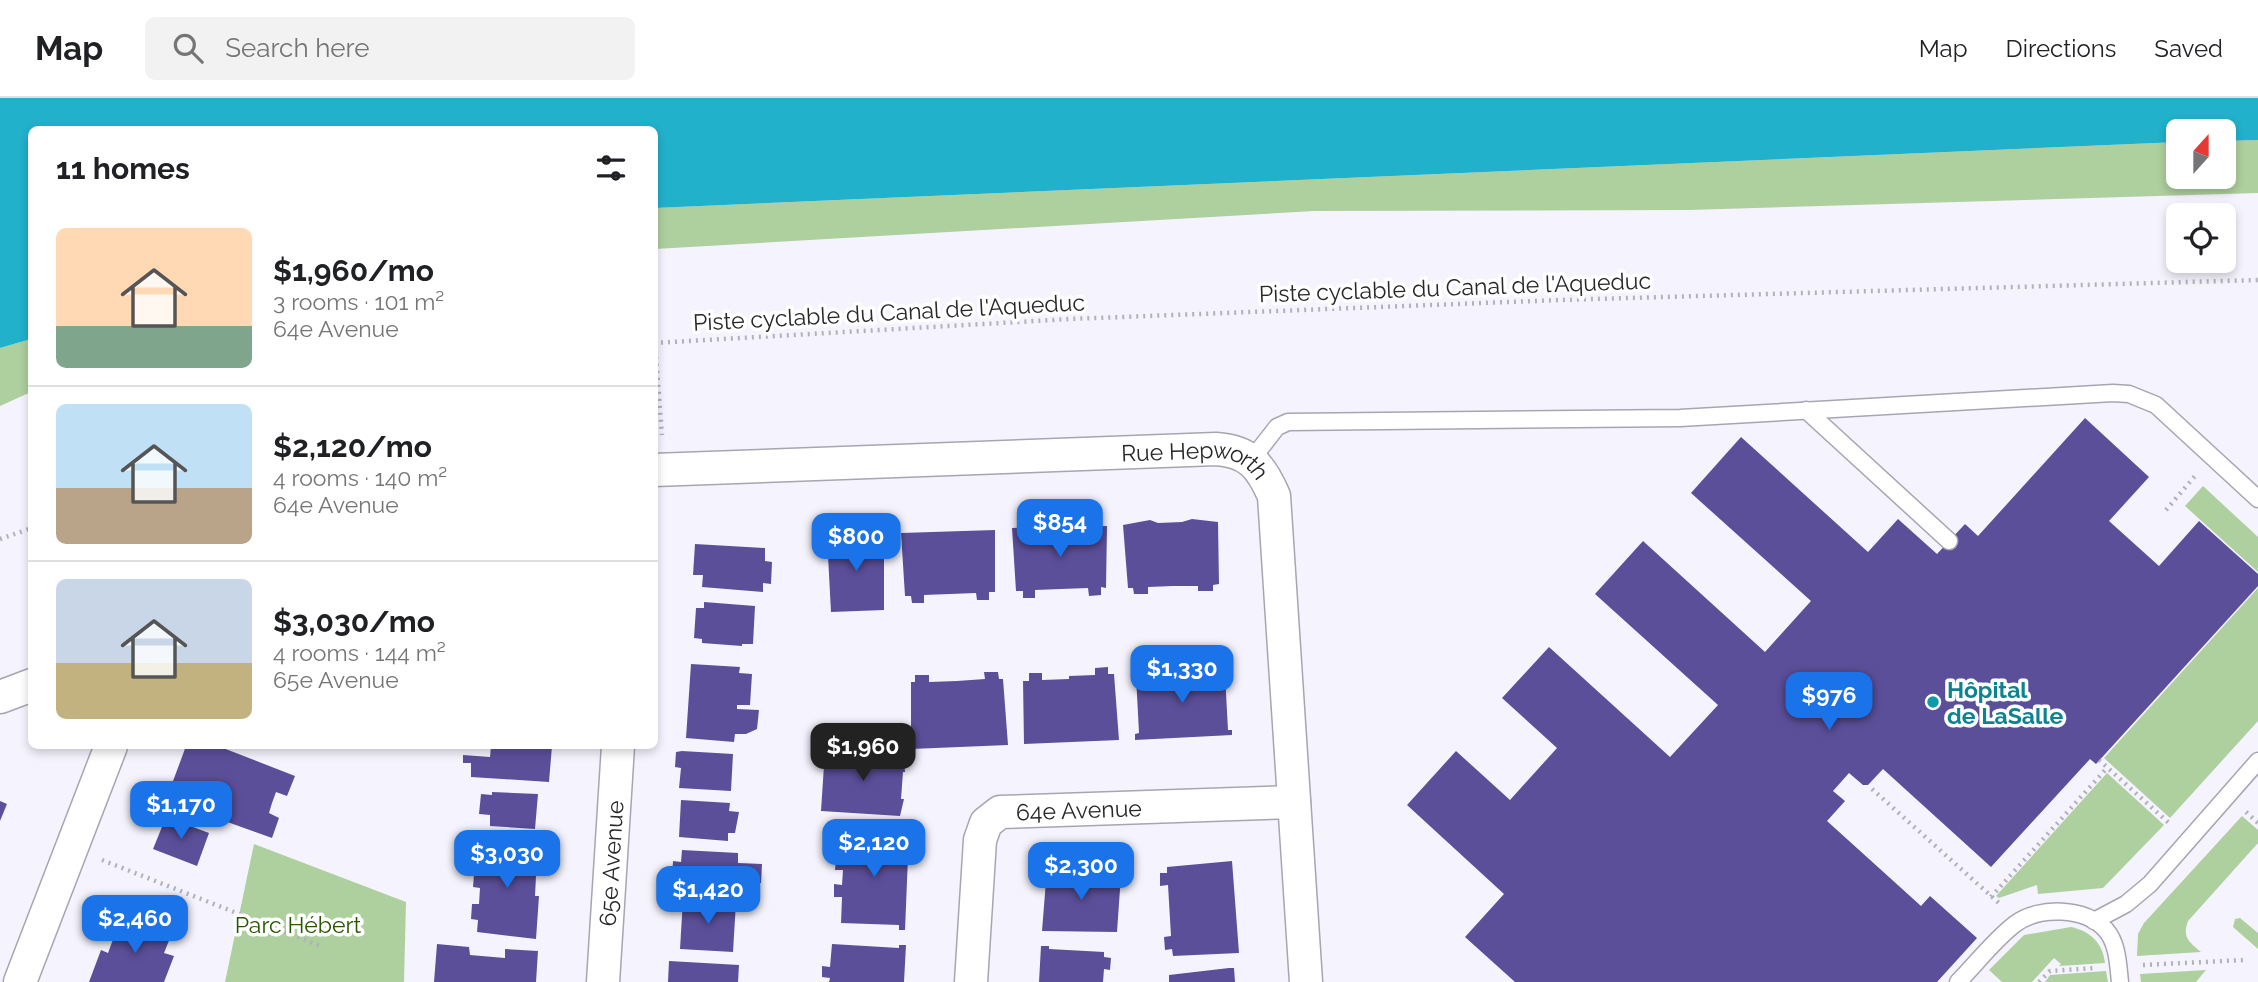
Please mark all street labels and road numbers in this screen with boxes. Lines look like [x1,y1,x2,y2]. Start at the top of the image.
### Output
street label: Piste cyclable du Canal de l'Aqueduc [1258,267,1652,307]
street label: Piste cyclable du Canal de l'Aqueduc [692,288,1086,336]
street label: Rue Hepworth [1121,435,1275,484]
street label: 64e Avenue [1015,794,1142,825]
street label: 65e Avenue [593,800,628,927]

